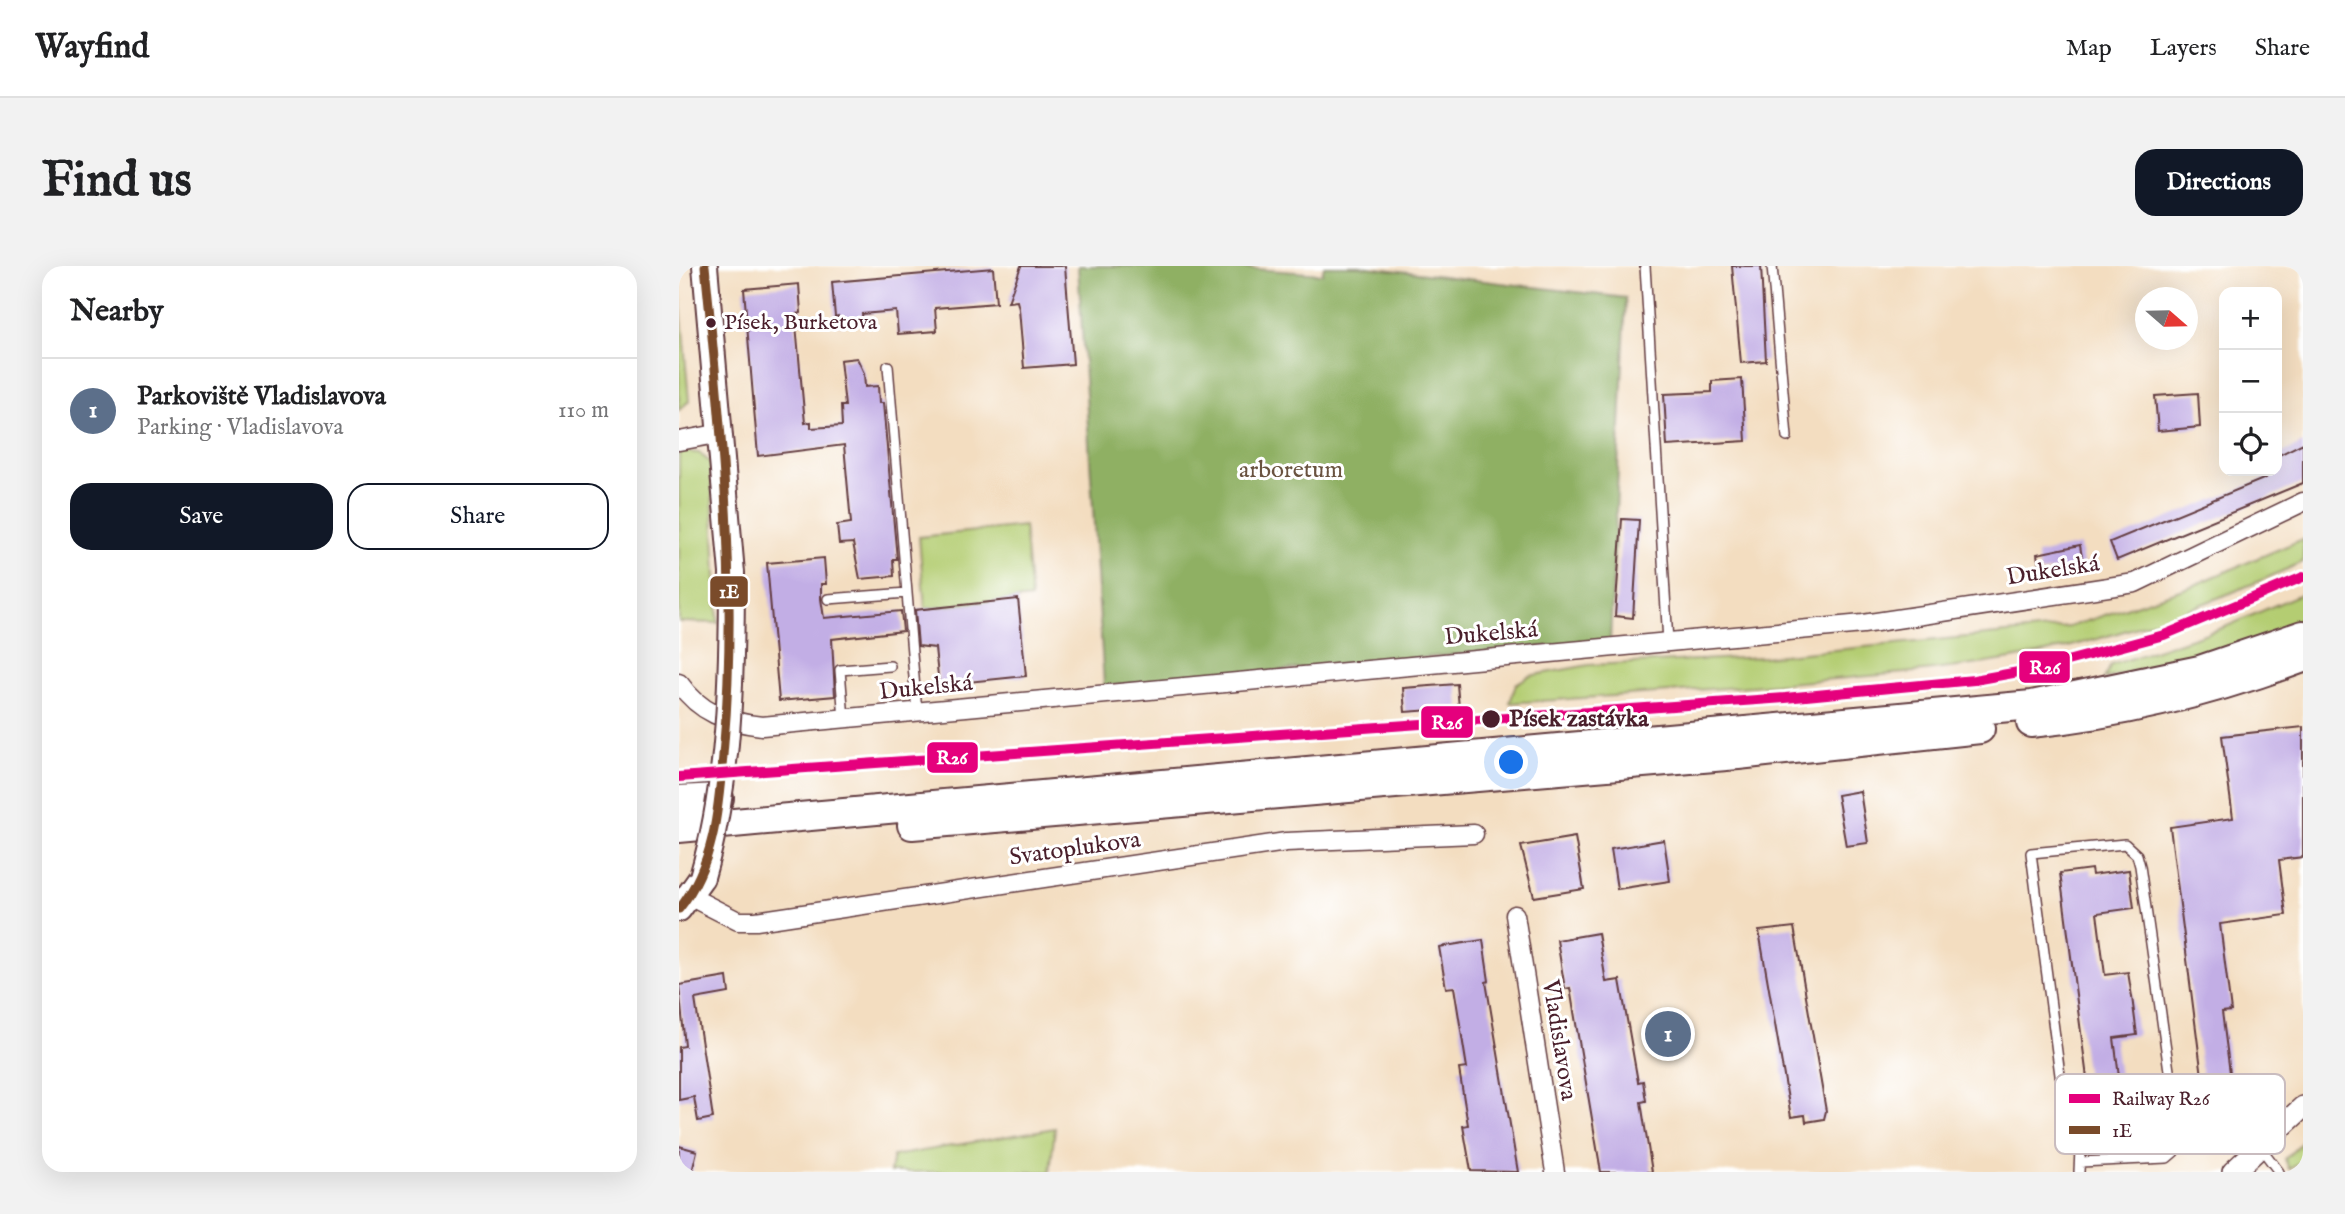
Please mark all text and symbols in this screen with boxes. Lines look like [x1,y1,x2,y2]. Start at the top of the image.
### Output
text: Wayfind [35,27,149,69]
text: Map [2066,33,2112,64]
text: Layers [2150,33,2217,64]
text: Share [2255,33,2310,64]
button: Directions [2135,149,2303,216]
text: Find us [42,151,192,213]
north arrow [2135,287,2198,350]
map controls [2219,287,2282,476]
button: + [2219,287,2282,350]
text: Nearby [70,293,163,331]
place label: Písek, Burketova [724,309,878,337]
marker: Písek, Burketova [704,316,718,330]
button: − [2219,350,2282,413]
text: Parkoviště Vladislavova [137,380,386,413]
text: 1 [89,396,97,425]
text: 110 m [558,396,609,425]
text: Parking · Vladislavova [137,413,343,442]
button: locate [2219,413,2282,476]
park label: arboretum [1239,455,1343,486]
button: Save [70,483,333,550]
button: Share [347,483,609,550]
street label: Dukelská [2004,548,2102,594]
line badge: 1E [709,575,749,608]
text: 1E [719,581,739,605]
street label: Dukelská [1443,614,1540,654]
line badge: R26 [2018,650,2071,684]
text: R26 [2029,657,2062,681]
street label: Dukelská [878,668,975,708]
place label: Písek zastávka [1509,704,1649,735]
line badge: R26 [1420,705,1474,739]
marker: Písek zastávka [1480,708,1502,730]
text: R26 [1431,712,1464,736]
line badge: R26 [926,741,979,774]
your location [1494,745,1528,779]
text: R26 [936,747,969,771]
street label: Svatoplukova [1007,824,1143,874]
street label: Vladislavova [1534,976,1584,1103]
pin: 1 [1645,1008,1691,1060]
legend [2055,1074,2285,1154]
text: Railway R26 [2112,1088,2211,1112]
text: 1E [2112,1120,2132,1144]

